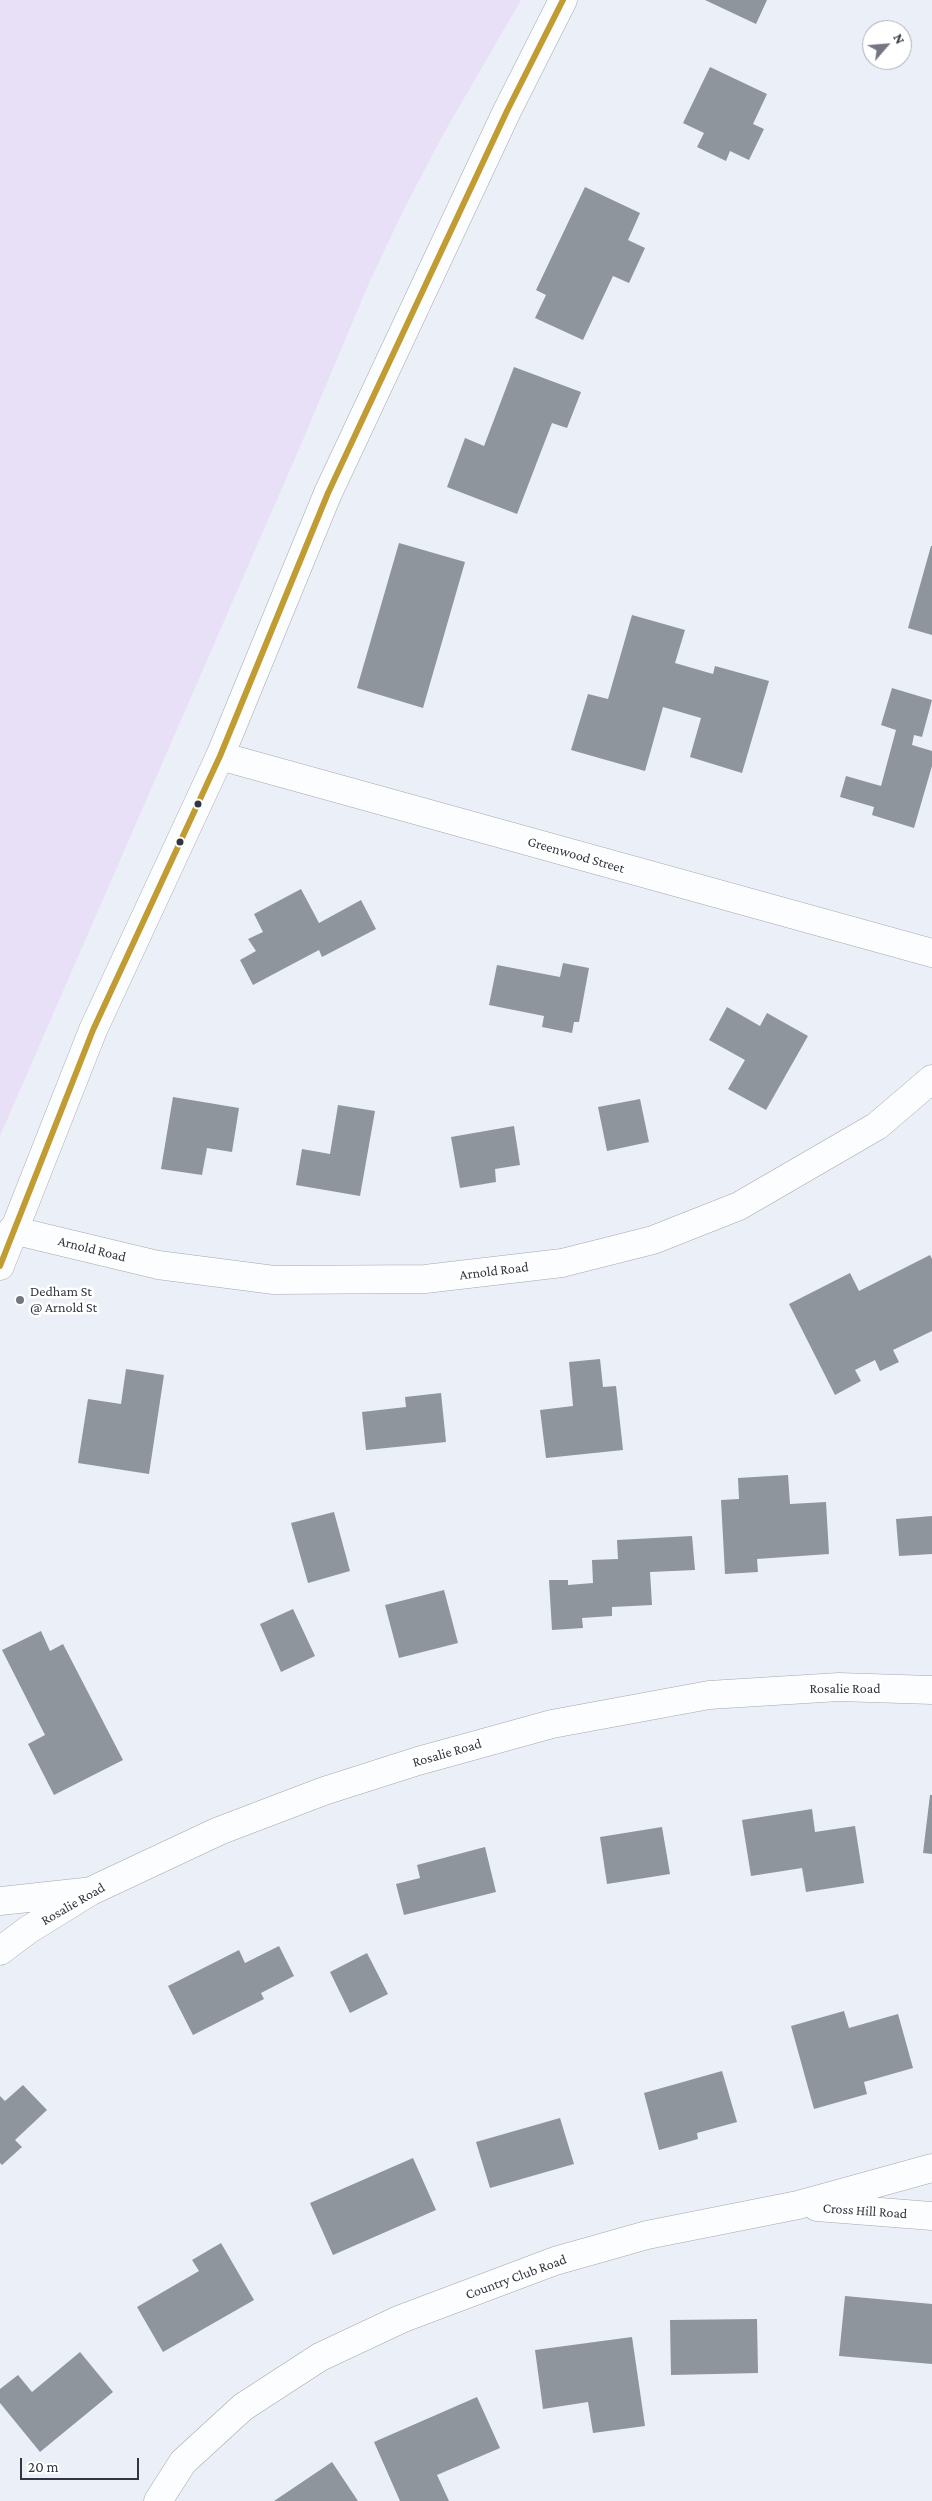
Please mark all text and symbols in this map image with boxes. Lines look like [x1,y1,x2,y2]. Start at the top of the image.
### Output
north arrow [862,20,912,70]
text: N [890,31,909,47]
unlabelled marker [193,799,203,809]
street label: Greenwood Street [526,833,626,877]
unlabelled marker [175,837,185,847]
street label: Arnold Road [56,1232,128,1266]
street label: Arnold Road [459,1258,529,1284]
place label: Dedham St @ Arnold St [30,1284,97,1316]
marker: Dedham St @ Arnold St [14,1294,26,1306]
street label: Rosalie Road [809,1681,881,1697]
street label: Rosalie Road [411,1735,483,1771]
street label: Rosalie Road [38,1879,108,1929]
street label: Cross Hill Road [822,2200,908,2222]
street label: Country Club Road [463,2251,569,2303]
scale bar [22,2448,141,2480]
text: 20 m [28,2459,59,2475]

